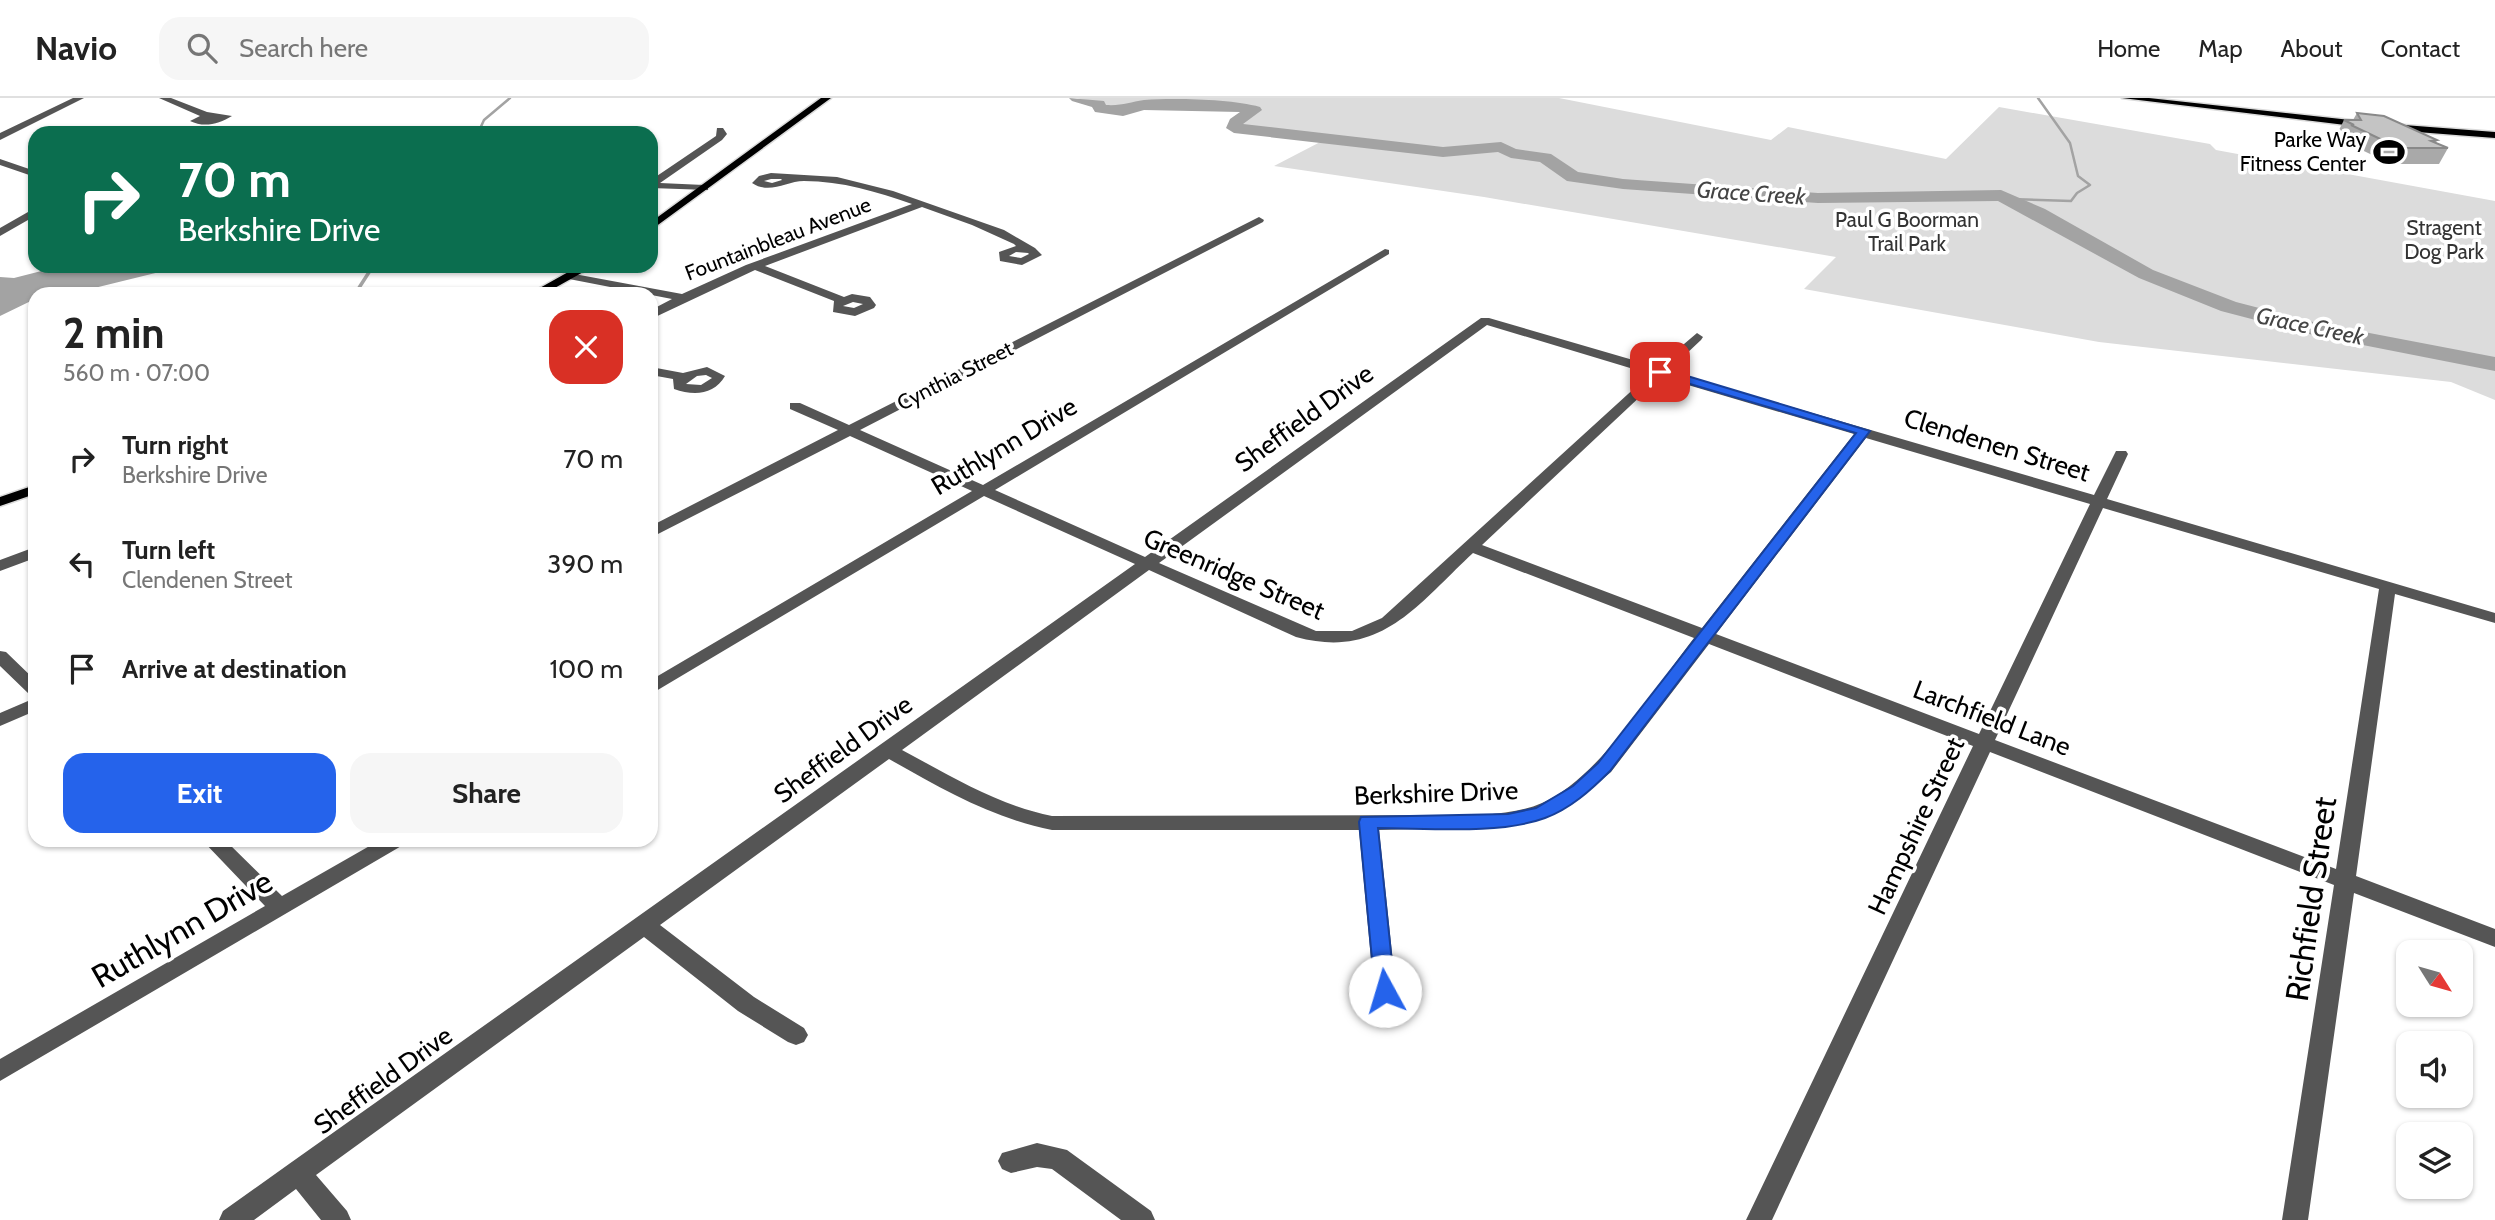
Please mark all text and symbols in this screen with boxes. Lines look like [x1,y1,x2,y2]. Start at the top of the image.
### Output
search box [159,17,649,80]
text: Navio [35,28,117,68]
icon: search [183,29,221,67]
text: Search here [239,32,368,64]
text: Home [2097,34,2160,63]
text: Map [2198,34,2243,63]
text: About [2281,34,2343,63]
text: Contact [2381,34,2460,63]
place label: Parke Way Fitness Center [2240,127,2366,176]
sports icon: Parke Way Fitness Center [2372,135,2406,169]
text: 70 m [178,150,291,209]
icon: right [63,154,154,245]
water label: Grace Creek [1696,175,1807,211]
street label: Fountainbleau Avenue [681,191,875,286]
park label: Paul G Boorman Trail Park [1835,207,1979,256]
text: Berkshire Drive [178,210,380,249]
park label: Stragent Dog Park [2404,215,2484,264]
water label: Grace Creek [2254,301,2367,351]
text: 2 min [63,307,164,359]
button: close [549,310,623,384]
street label: Cynthia Street [893,336,1017,415]
pin [1630,342,1690,402]
icon: arrive [1641,353,1679,391]
street label: Sheffield Drive [1229,357,1379,479]
text: 560 m · 07:00 [63,359,210,387]
street label: Ruthlynn Drive [925,390,1083,502]
street label: Clendenen Street [1900,402,2094,489]
text: Turn right [122,429,228,461]
icon: right [63,440,101,478]
text: 70 m [563,443,623,475]
text: Berkshire Drive [122,461,267,489]
street label: Greenridge Street [1139,521,1329,627]
text: Turn left [122,534,215,566]
icon: left [63,545,101,583]
text: 390 m [547,548,623,580]
text: Clendenen Street [122,566,292,594]
icon: arrive [63,650,101,688]
text: Arrive at destination [122,653,347,685]
text: 100 m [550,653,623,685]
street label: Larchfield Lane [1909,673,2075,763]
street label: Sheffield Drive [768,688,918,810]
street label: Hampshire Street [1861,732,1971,920]
button: Exit [63,753,336,833]
button: Share [350,753,623,833]
street label: Berkshire Drive [1353,774,1519,812]
street label: Richfield Street [2277,794,2344,1004]
street label: Ruthlynn Drive [85,861,279,996]
north arrow [2396,940,2473,1017]
map controls [2396,940,2473,1199]
position arrow [1348,954,1422,1028]
street label: Sheffield Drive [308,1019,458,1141]
button: sound [2396,1031,2473,1108]
button: layers [2396,1122,2473,1199]

